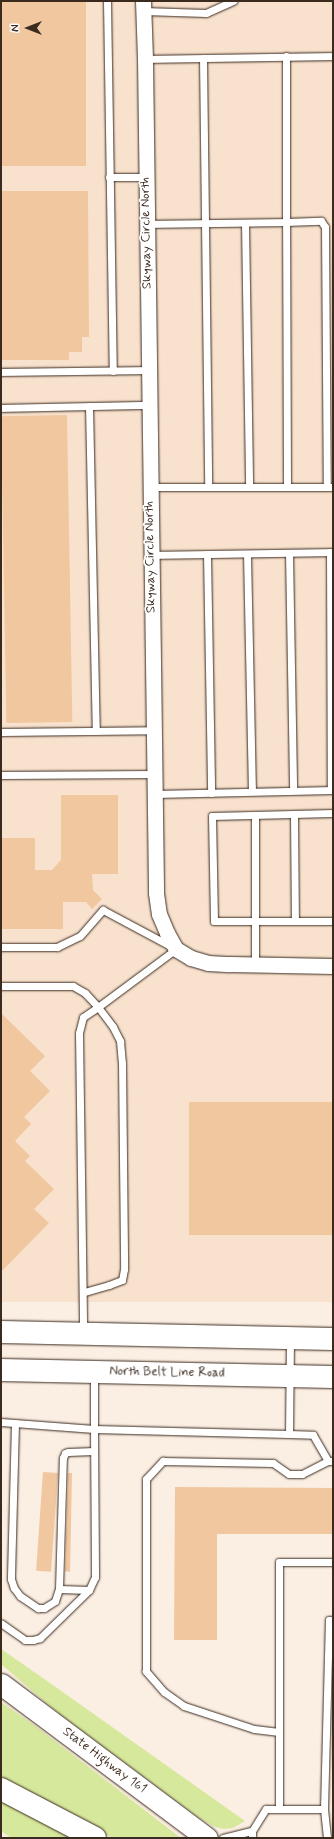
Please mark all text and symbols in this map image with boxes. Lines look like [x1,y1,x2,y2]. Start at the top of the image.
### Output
north arrow [8,8,48,48]
text: N [9,24,23,32]
street label: Skyway Circle North [138,177,156,289]
street label: Skyway Circle North [142,501,160,613]
street label: North Belt Line Road [109,1364,225,1382]
street label: State Highway 161 [59,1725,149,1797]

